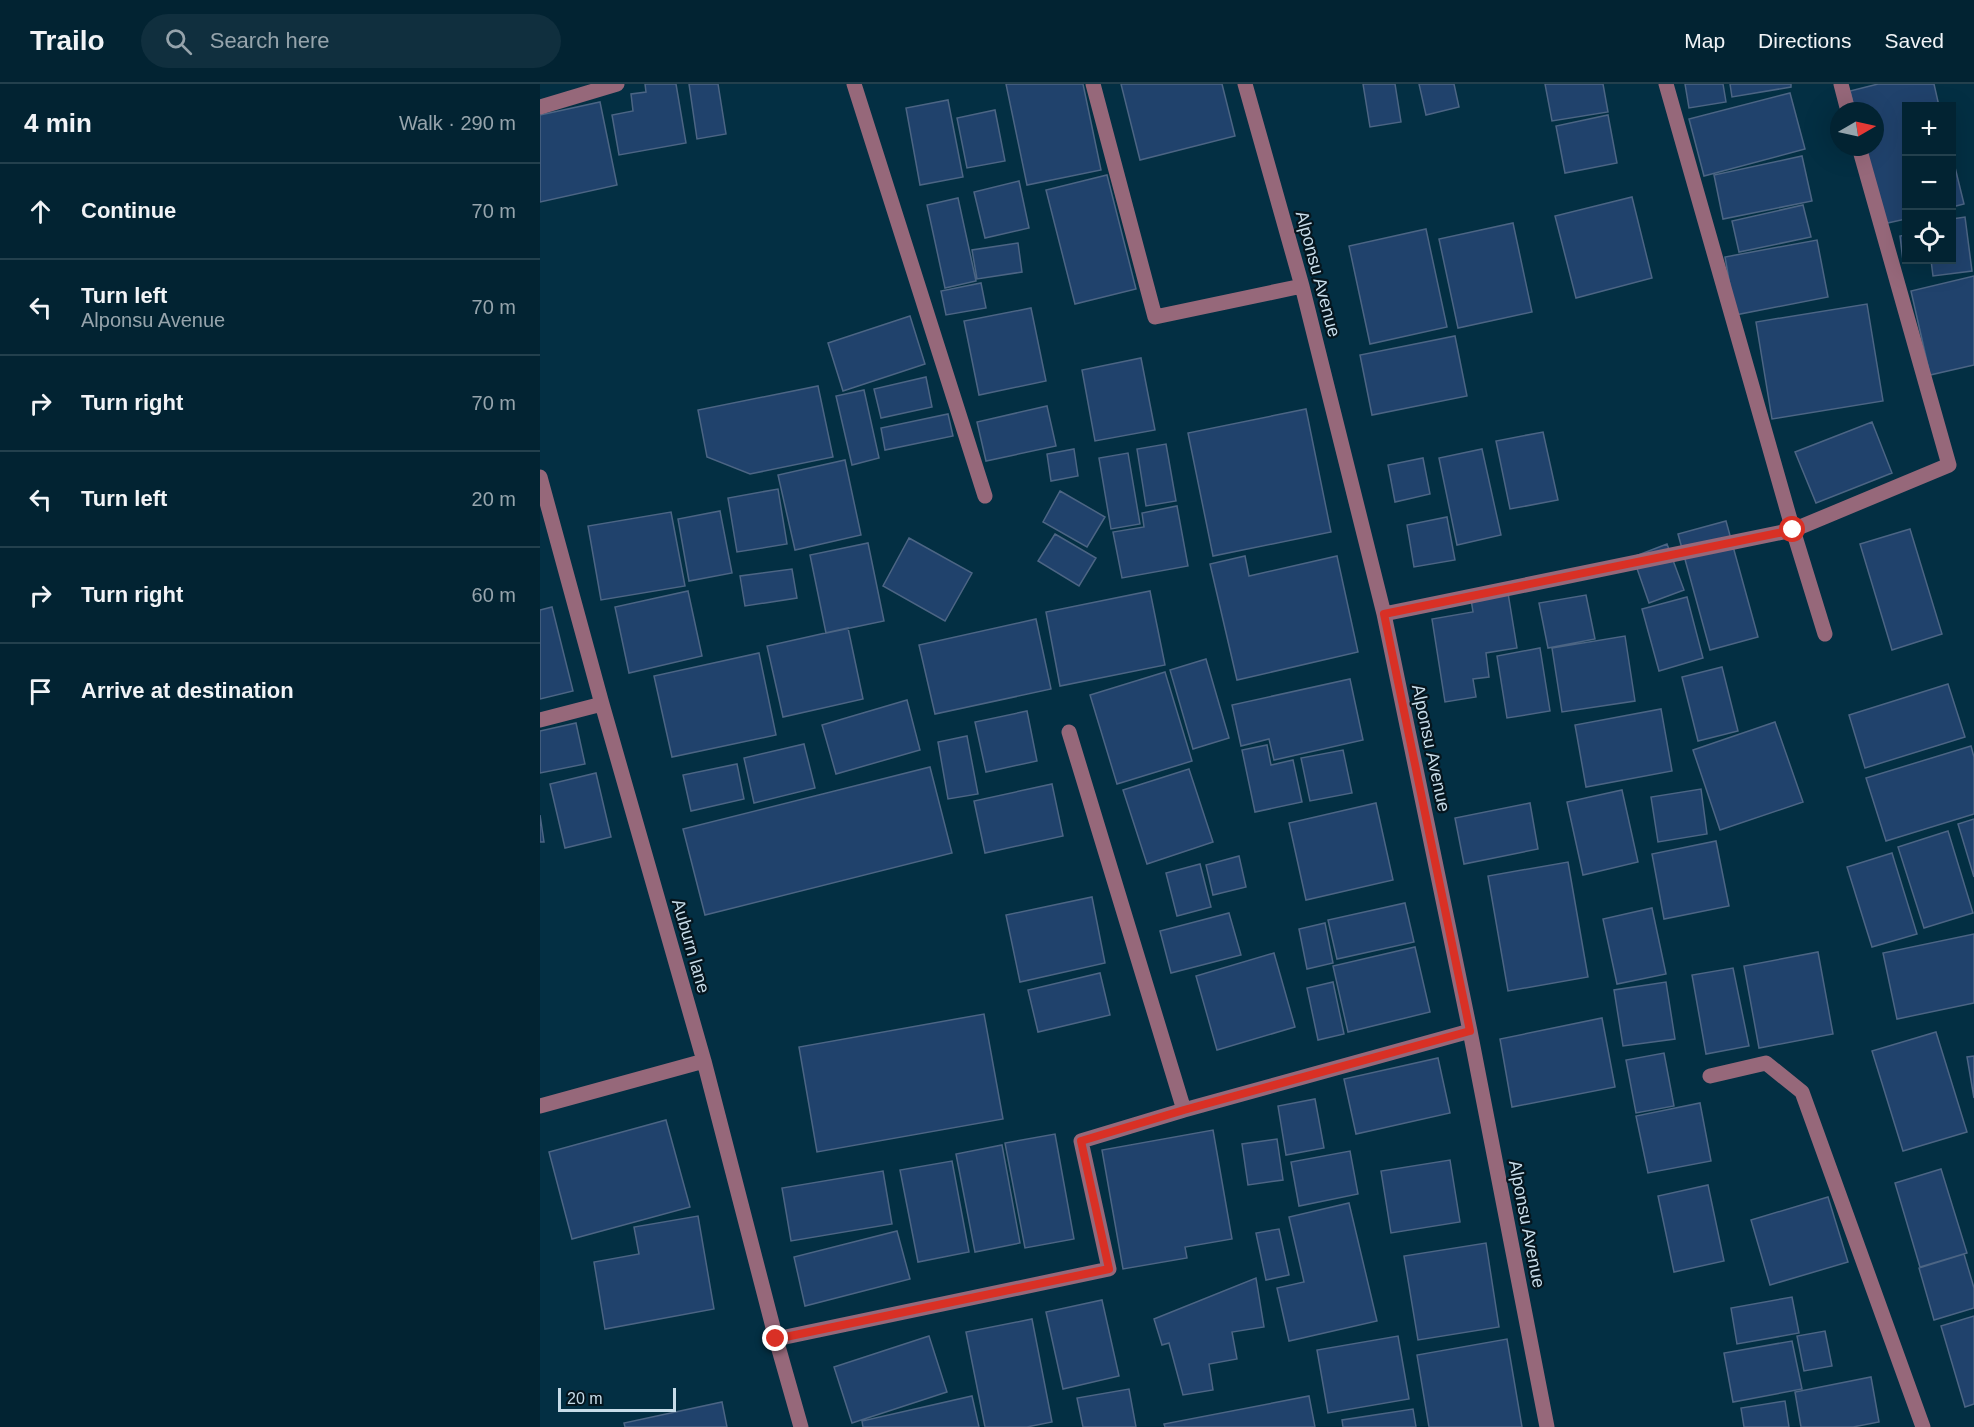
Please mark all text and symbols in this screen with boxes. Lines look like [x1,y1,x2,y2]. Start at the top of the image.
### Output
search box [141,14,561,68]
text: Trailo [30,25,105,56]
icon: search [162,25,195,58]
text: Search here [210,28,330,53]
text: Map [1684,29,1725,52]
text: Directions [1758,29,1851,52]
text: Saved [1884,29,1944,52]
north arrow [1830,102,1884,156]
map controls [1902,102,1956,264]
button: + [1902,102,1956,156]
text: 4 min [24,108,92,138]
text: Walk · 290 m [399,112,516,134]
button: − [1902,156,1956,210]
icon: ahead [24,195,57,228]
text: Continue [81,198,176,223]
text: 70 m [472,200,516,222]
street label: Alponsu Avenue [1292,209,1344,339]
button: locate [1902,210,1956,264]
text: Turn left [81,283,167,308]
icon: left [24,291,57,324]
text: 70 m [472,296,516,318]
text: Alponsu Avenue [81,309,225,331]
icon: right [24,387,57,420]
text: Turn right [81,390,183,415]
text: 70 m [472,392,516,414]
icon: left [24,483,57,516]
text: Turn left [81,486,167,511]
text: 20 m [472,488,516,510]
route start [1779,516,1805,542]
icon: right [24,579,57,612]
text: Turn right [81,582,183,607]
text: 60 m [472,584,516,606]
icon: arrive [24,675,57,708]
text: Arrive at destination [81,678,294,703]
street label: Alponsu Avenue [1408,682,1454,814]
street label: Auburn lane [668,897,714,995]
street label: Alponsu Avenue [1505,1158,1549,1290]
route end [762,1325,788,1351]
scale bar [558,1385,676,1412]
text: 20 m [567,1390,603,1407]

